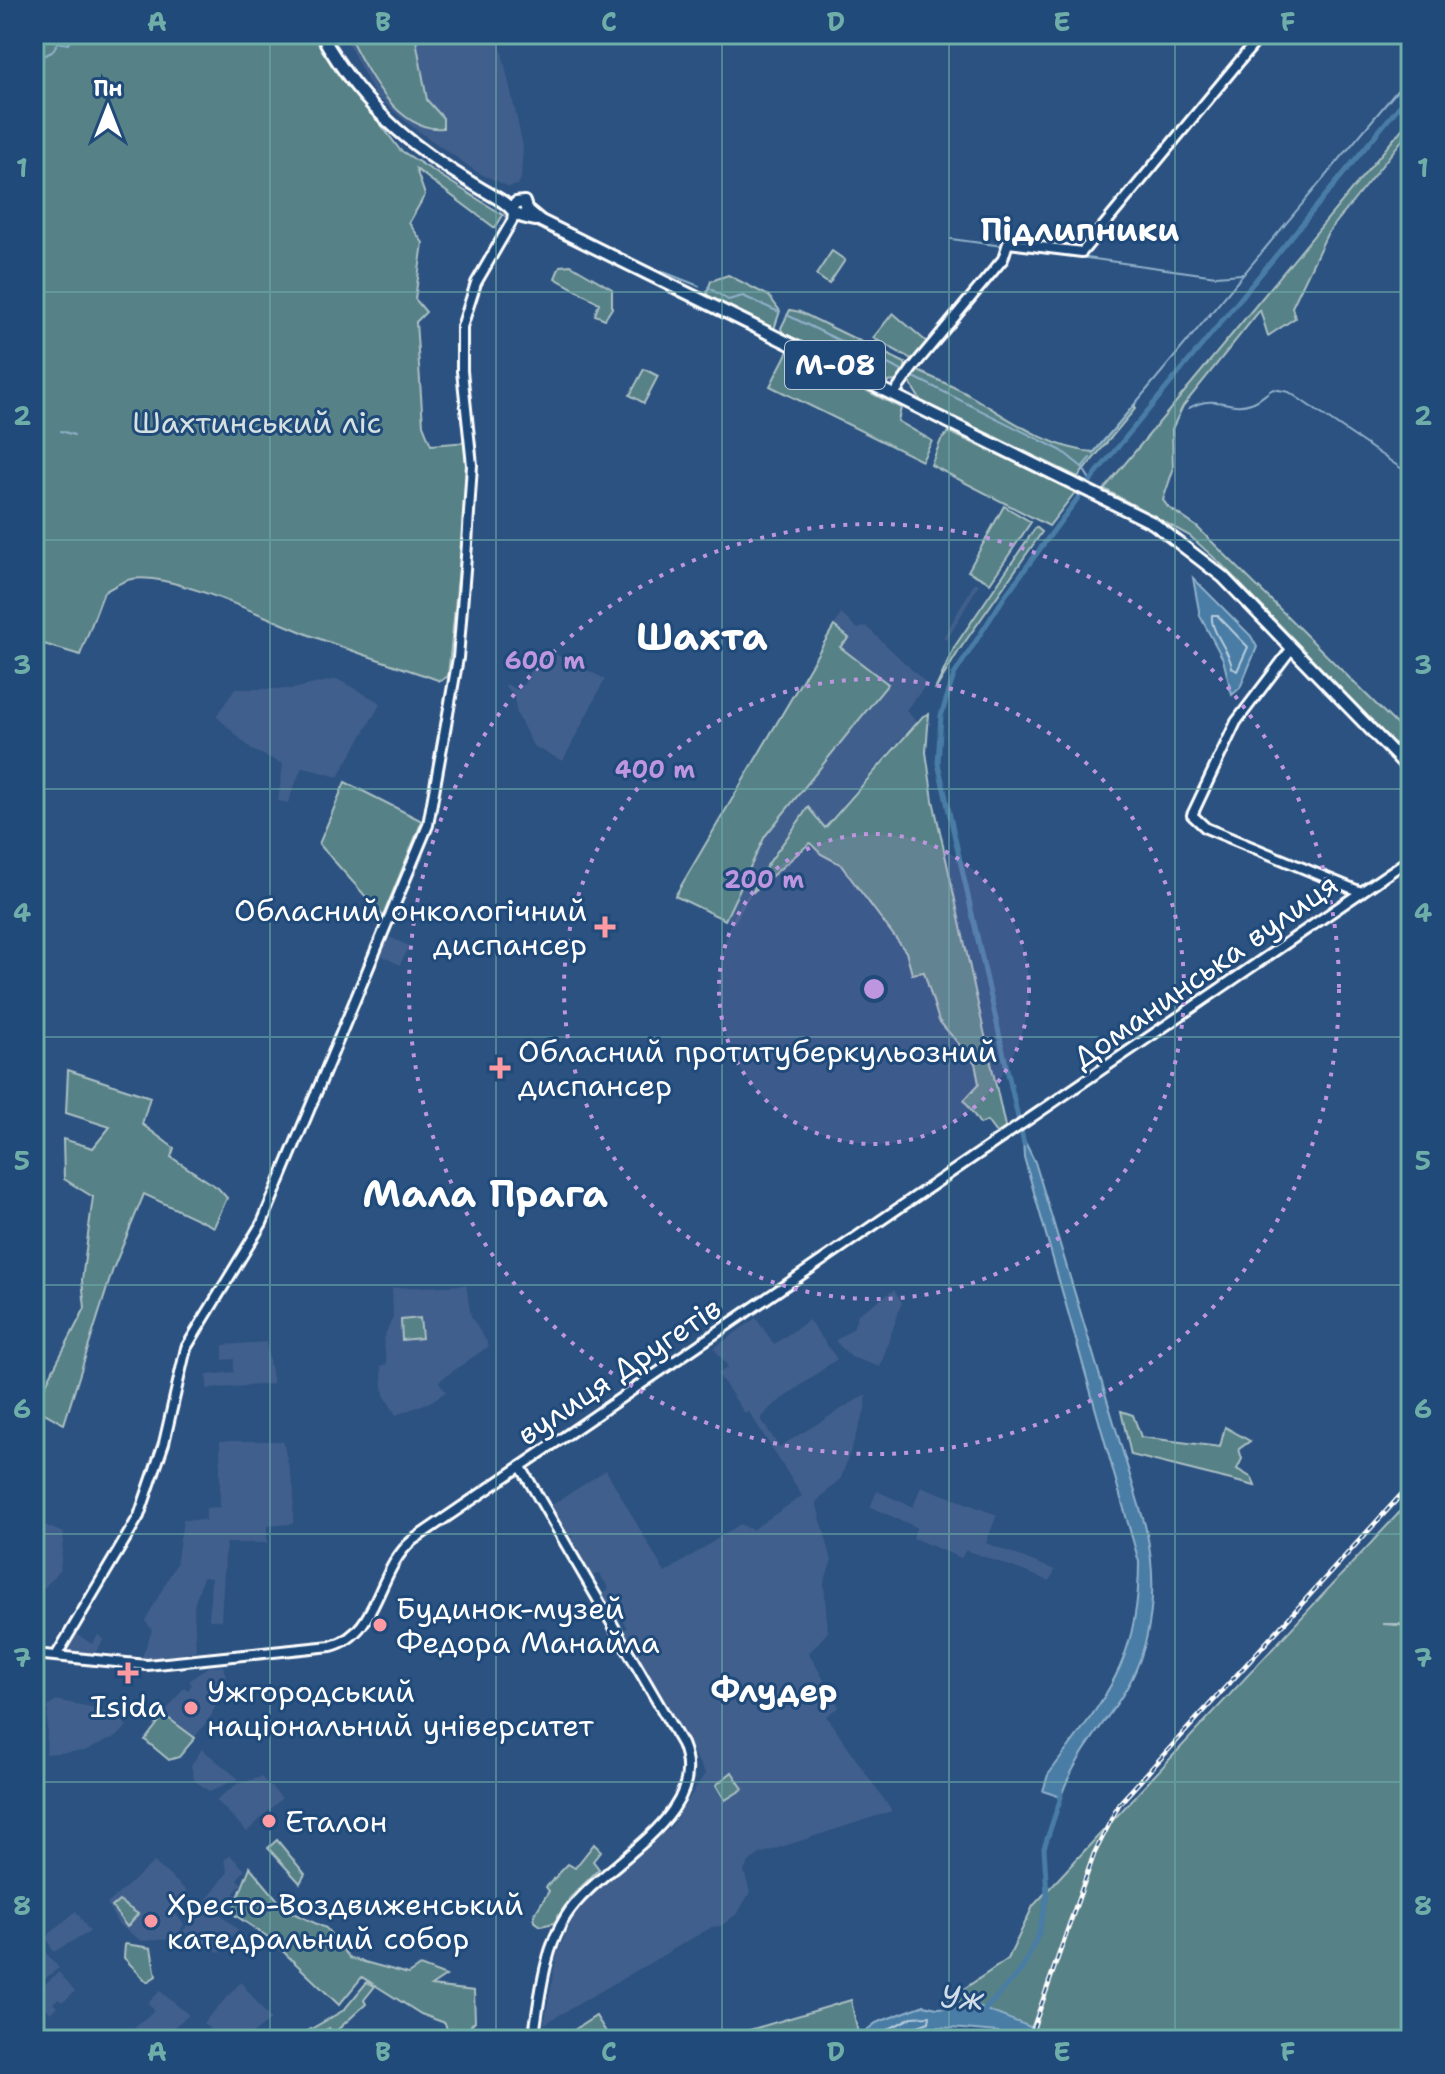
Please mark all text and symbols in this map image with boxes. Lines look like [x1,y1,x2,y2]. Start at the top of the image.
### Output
text: A [147,4,167,39]
text: B [375,4,391,39]
text: C [601,4,617,39]
text: D [827,4,845,39]
text: E [1053,4,1071,39]
text: F [1280,4,1296,39]
north arrow [68,68,148,148]
text: Пн [93,74,123,103]
text: 1 [16,150,28,185]
text: 1 [1417,150,1429,185]
district label: Підлипники [980,208,1180,251]
road number: М-08 [785,341,885,389]
text: 2 [13,398,31,433]
text: 2 [1414,398,1432,433]
park label: Шахтинський ліс [132,402,382,443]
district label: Шахта [636,611,768,662]
text: 600 m [505,645,585,677]
text: 3 [13,647,31,682]
text: 3 [1414,647,1432,682]
text: 400 m [615,754,695,786]
text: 200 m [724,864,804,896]
street label: Доманинська вулиця [1064,864,1346,1078]
place label: Обласний онкологічний диспансер [234,890,587,965]
text: 4 [13,895,31,930]
text: 4 [1414,895,1432,930]
marker: Обласний онкологічний диспансер [594,916,616,938]
centre of rings [860,975,888,1003]
place label: Обласний протитуберкульозний диспансер [518,1031,997,1106]
marker: Обласний протитуберкульозний диспансер [489,1057,511,1079]
text: 5 [14,1143,30,1178]
text: 5 [1415,1143,1431,1178]
district label: Мала Прага [362,1168,608,1219]
street label: вулиця Другетів [509,1287,729,1455]
text: 6 [13,1391,31,1426]
text: 6 [1414,1391,1432,1426]
place label: Будинок-музей Федора Манайла [396,1588,660,1663]
marker: Будинок-музей Федора Манайла [371,1616,389,1634]
text: 7 [13,1640,31,1675]
text: 7 [1414,1640,1432,1675]
marker: Isida [117,1662,139,1684]
district label: Флудер [711,1669,837,1712]
place label: Ужгородський національний університет [207,1671,594,1746]
place label: Isida [90,1686,166,1727]
marker: Ужгородський національний університет [182,1699,200,1717]
place label: Еталон [285,1801,387,1842]
marker: Еталон [260,1812,278,1830]
place label: Хресто-Воздвиженський катедральний собор [167,1884,524,1959]
text: 8 [13,1888,31,1923]
text: 8 [1414,1888,1432,1923]
marker: Хресто-Воздвиженський катедральний собор [142,1912,160,1930]
water label: Уж [939,1974,986,2020]
text: A [147,2034,167,2069]
text: B [375,2034,391,2069]
text: C [601,2034,617,2069]
text: D [827,2034,845,2069]
text: E [1053,2034,1071,2069]
text: F [1280,2034,1296,2069]

